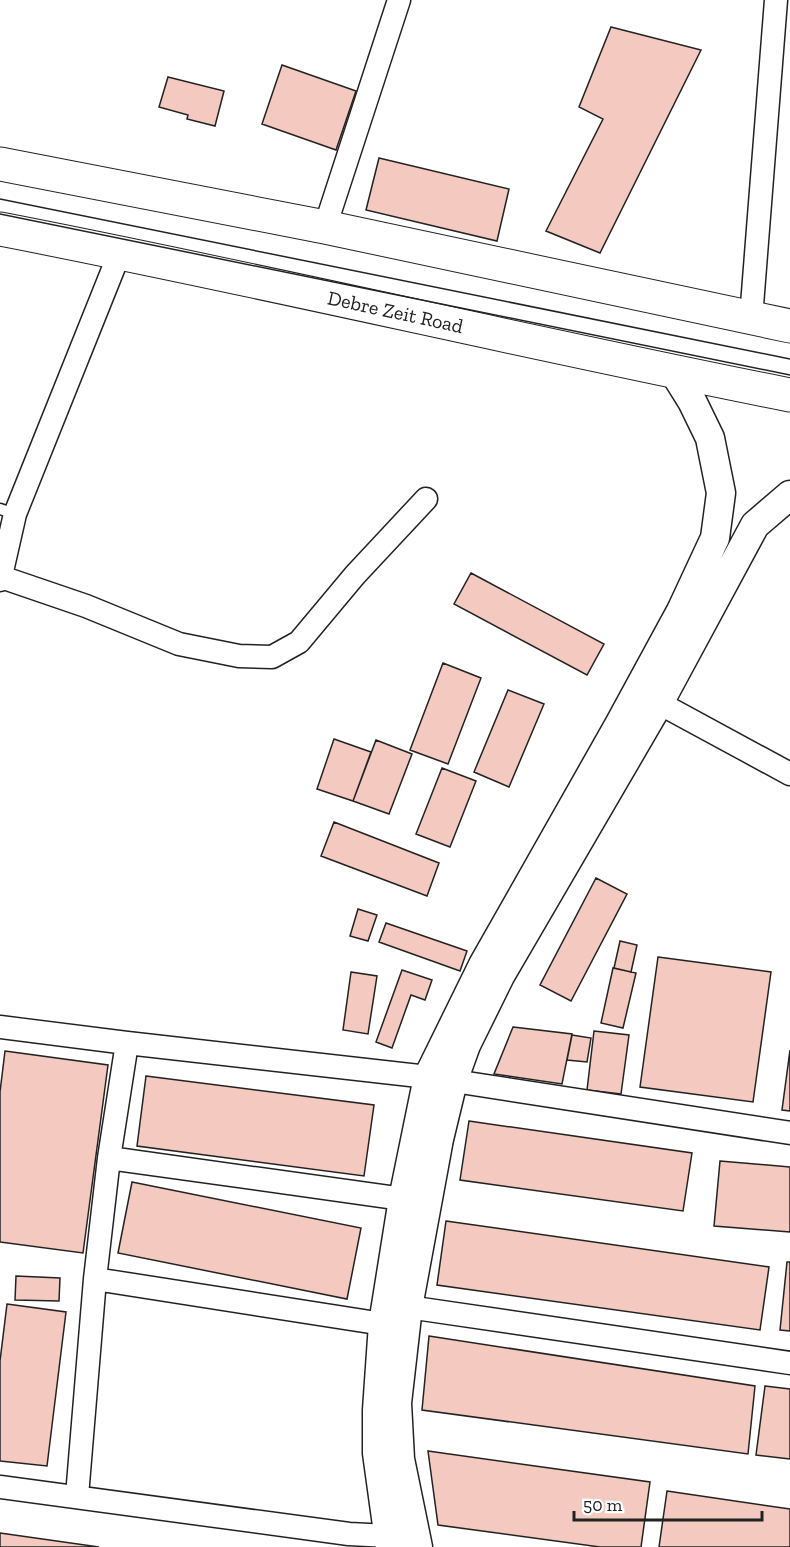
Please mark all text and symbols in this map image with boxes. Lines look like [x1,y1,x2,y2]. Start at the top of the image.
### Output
street label: Debre Zeit Road [325,285,465,338]
scale bar [574,1484,762,1522]
text: 50 m [583,1494,623,1516]

